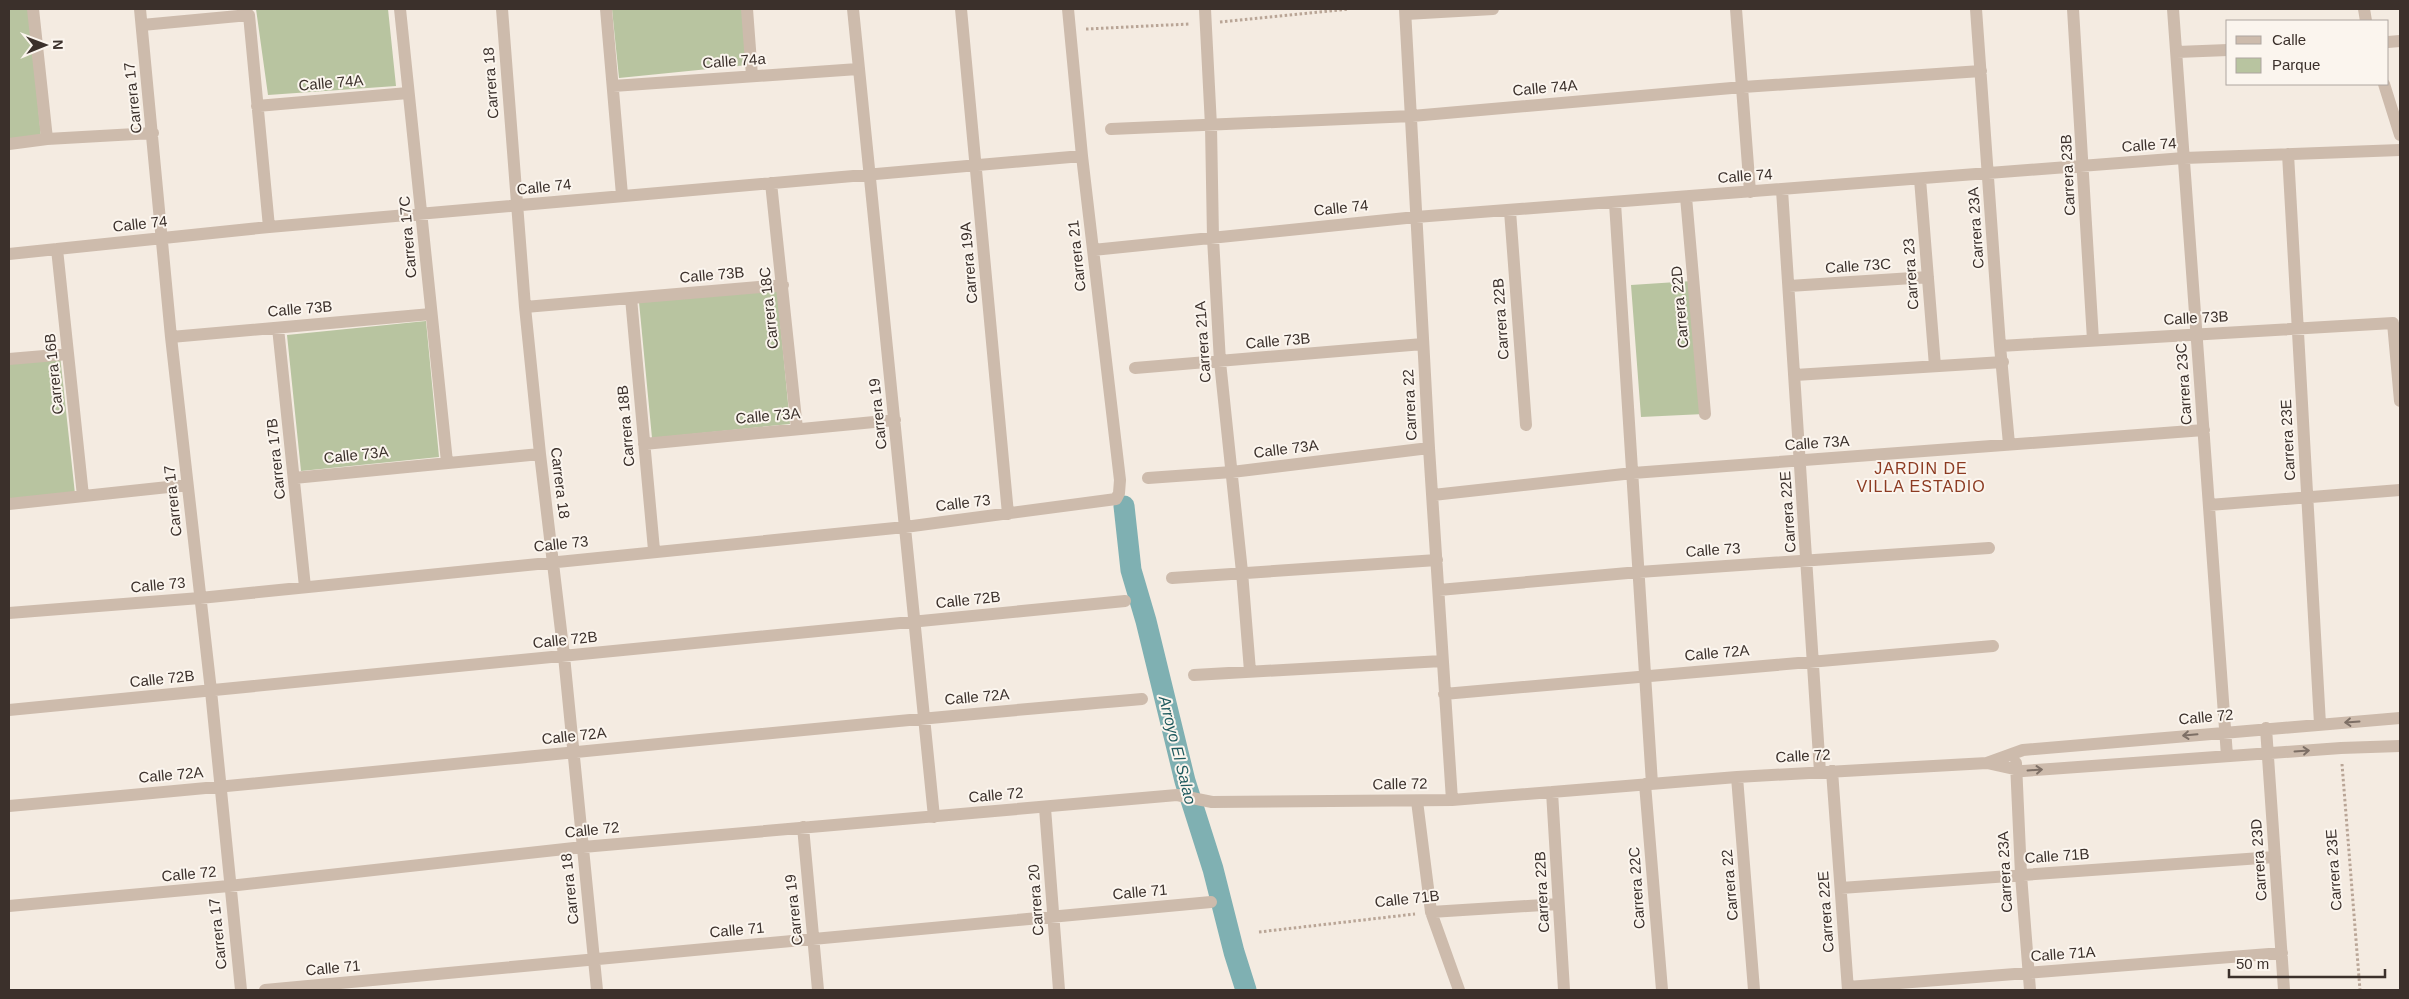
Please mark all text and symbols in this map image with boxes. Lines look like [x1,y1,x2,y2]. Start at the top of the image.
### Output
north arrow [20,20,70,70]
legend [2226,20,2389,85]
text: Calle [2272,31,2306,48]
text: N [50,40,66,50]
street label: Carrera 18 [480,47,501,119]
street label: Calle 74a [702,50,767,71]
text: Parque [2272,56,2320,73]
street label: Carrera 17 [120,62,145,135]
street label: Calle 74A [298,71,364,94]
street label: Calle 74A [1512,76,1578,99]
street label: Carrera 23B [2057,134,2078,216]
street label: Calle 74 [2121,134,2177,155]
street label: Calle 74 [1717,165,1773,186]
street label: Calle 74 [516,175,572,198]
street label: Carrera 23A [1964,187,1987,269]
street label: Carrera 17C [395,195,420,279]
street label: Calle 74 [1313,196,1369,219]
street label: Calle 74 [112,212,168,235]
street label: Carrera 21 [1064,220,1089,293]
street label: Carrera 19A [956,222,981,304]
street label: Carrera 23 [1900,238,1921,310]
street label: Calle 73C [1825,255,1892,276]
street label: Calle 73B [679,263,745,286]
street label: Carrera 22D [1667,265,1692,349]
street label: Carrera 18C [756,266,781,350]
street label: Carrera 22B [1489,278,1512,360]
street label: Calle 73B [267,297,333,320]
street label: Carrera 21A [1191,301,1214,383]
street label: Calle 73B [2163,307,2229,328]
street label: Calle 73B [1245,329,1311,352]
street label: Carrera 16B [41,333,66,416]
street label: Carrera 23C [2172,342,2195,426]
street label: Carrera 22 [1399,369,1420,441]
street label: Carrera 19 [865,378,890,451]
street label: Carrera 18B [613,385,638,467]
street label: Carrera 23E [2277,399,2298,481]
street label: Calle 73A [735,404,801,427]
street label: Carrera 17B [263,418,288,501]
street label: Calle 73A [1784,432,1850,453]
street label: Calle 73A [1253,436,1319,461]
street label: Calle 73A [323,443,389,466]
street label: Carrera 18 [548,446,573,520]
district label: JARDIN DE VILLA ESTADIO [1856,460,1986,495]
street label: Carrera 17 [160,465,185,538]
street label: Carrera 22E [1776,471,1799,553]
street label: Calle 73 [935,491,991,514]
street label: Calle 73 [533,532,589,555]
street label: Calle 73 [1685,539,1741,560]
street label: Calle 73 [130,574,186,595]
street label: Calle 72B [935,588,1001,611]
street label: Calle 72B [532,628,598,651]
street label: Calle 72A [1684,641,1750,664]
street label: Calle 72B [129,667,195,690]
street label: Calle 72A [944,685,1010,708]
water label: Arroyo El Salao [1156,693,1199,806]
street label: Calle 72 [2178,706,2234,727]
one-way arrow [2344,717,2360,726]
street label: Calle 72A [541,724,607,747]
one-way arrow [2182,730,2198,739]
street label: Calle 72 [1775,746,1831,765]
one-way arrow [2293,746,2309,755]
street label: Calle 72A [138,763,204,786]
one-way arrow [2027,765,2043,775]
street label: Calle 72 [1372,775,1428,792]
street label: Calle 72 [968,784,1024,805]
street label: Calle 72 [564,818,620,841]
street label: Carrera 23D [2247,818,2270,902]
street label: Carrera 23E [2322,829,2345,911]
street label: Carrera 23A [1994,831,2015,913]
street label: Calle 71B [2024,845,2090,866]
street label: Carrera 22C [1625,846,1648,930]
street label: Carrera 22 [1718,849,1741,921]
street label: Carrera 22B [1531,851,1552,933]
street label: Carrera 18 [557,853,582,926]
street label: Calle 72 [161,863,217,884]
street label: Carrera 20 [1025,864,1046,936]
street label: Carrera 22E [1814,871,1837,953]
street label: Carrera 19 [781,874,806,947]
street label: Calle 71 [1112,881,1168,902]
street label: Calle 71B [1374,887,1440,910]
street label: Carrera 17 [205,898,230,971]
street label: Calle 71 [709,919,765,940]
street label: Calle 71A [2030,943,2096,964]
scale bar [2229,946,2385,978]
text: 50 m [2236,955,2269,972]
street label: Calle 71 [305,957,361,978]

